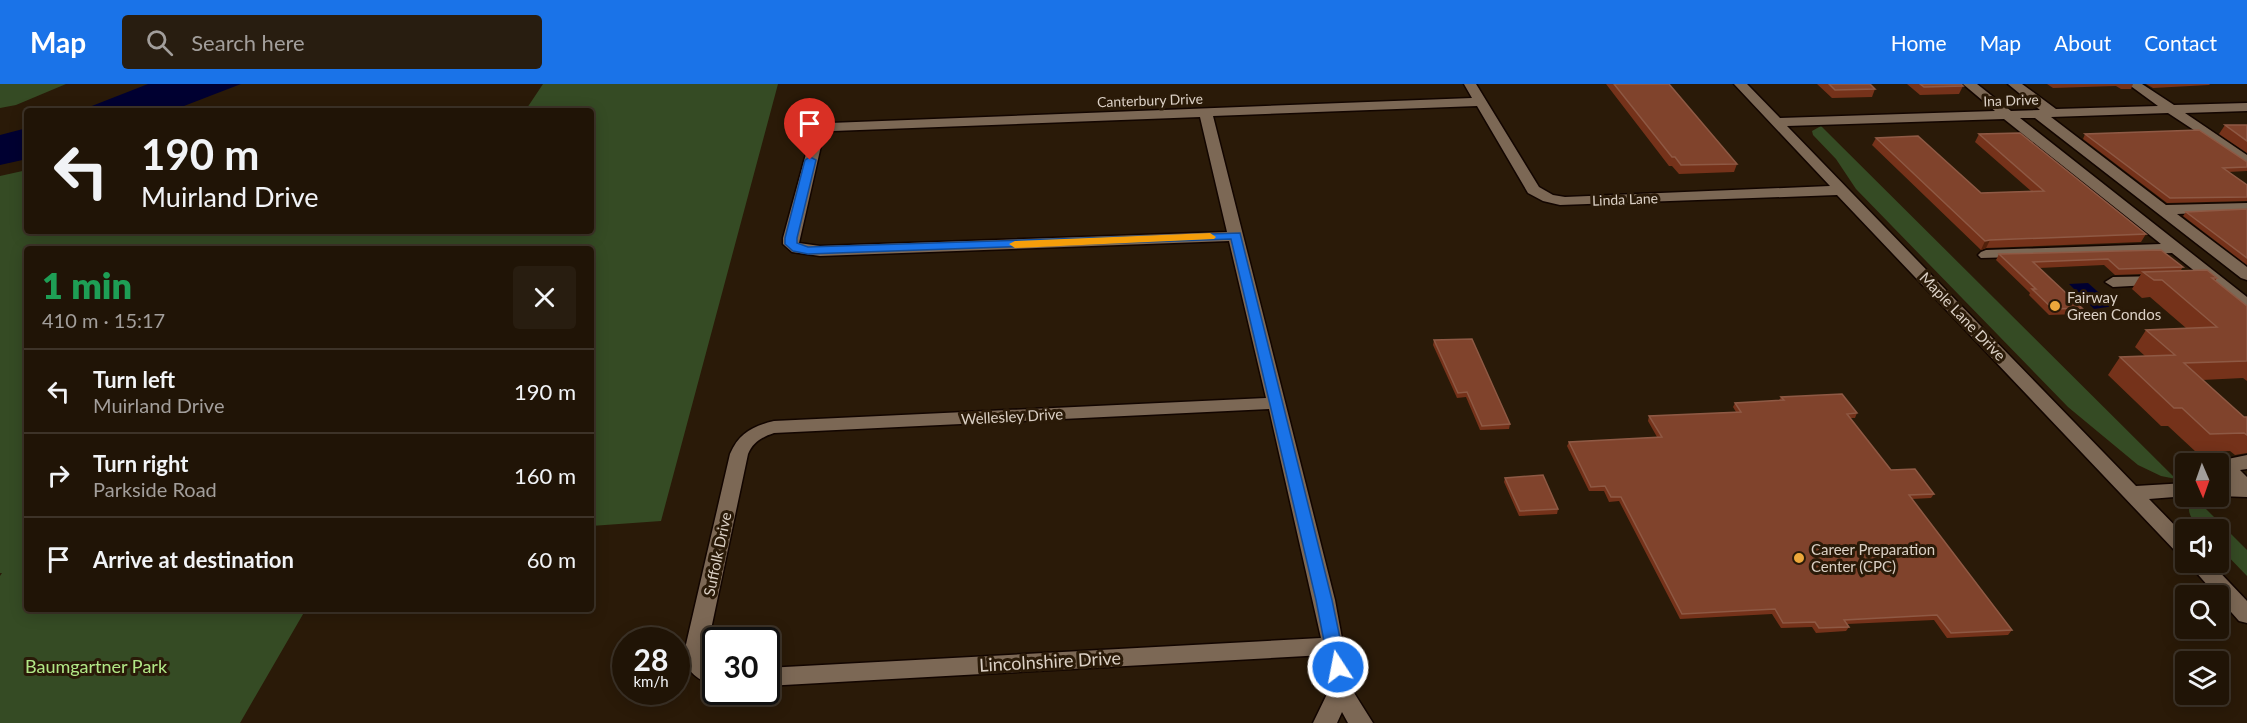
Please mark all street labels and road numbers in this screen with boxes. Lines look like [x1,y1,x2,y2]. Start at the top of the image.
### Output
street label: Canterbury Drive [1097,90,1203,110]
street label: Ina Drive [1983,91,2039,109]
street label: Linda Lane [1592,189,1658,209]
street label: Maple Lane Drive [1916,268,2010,364]
street label: Wellesley Drive [960,404,1064,428]
street label: Suffolk Drive [699,510,735,598]
street label: Lincolnshire Drive [979,646,1121,676]

